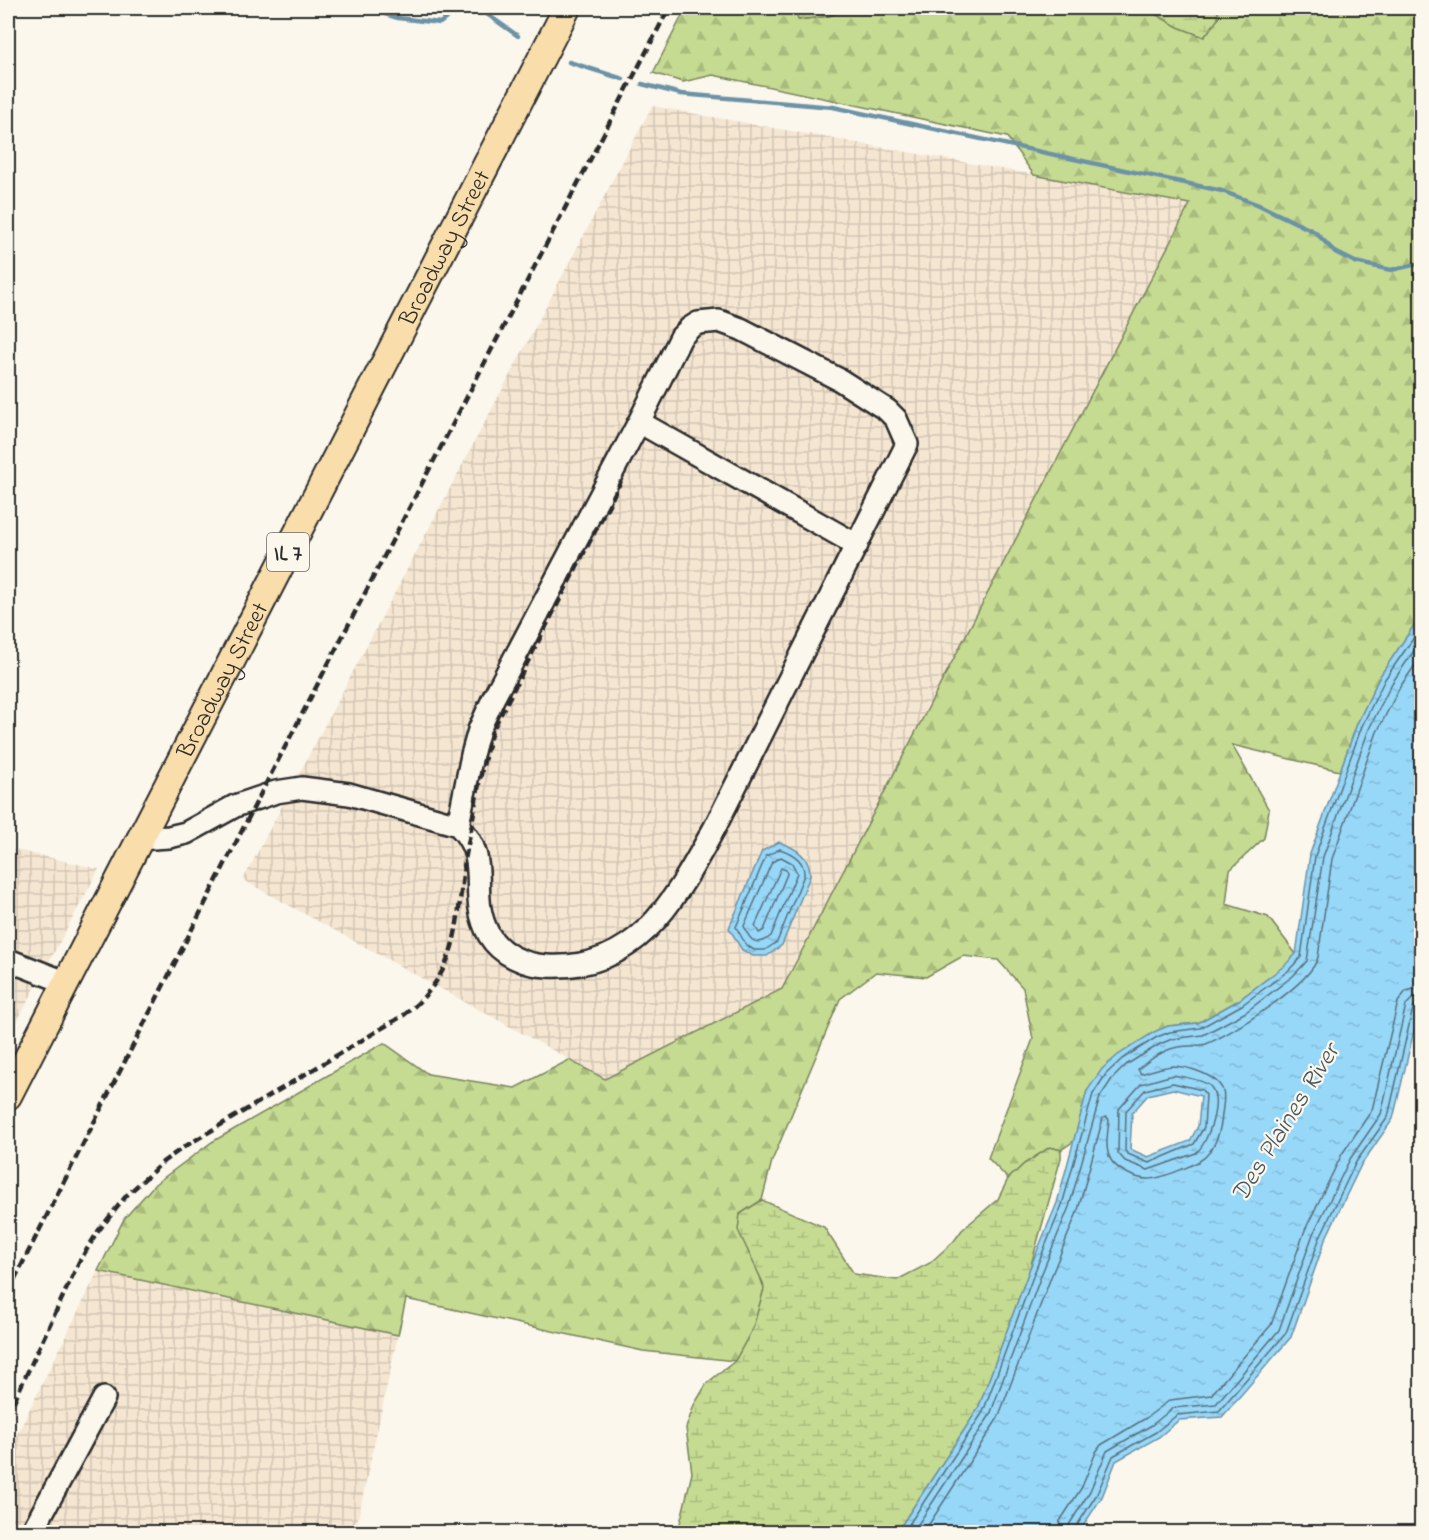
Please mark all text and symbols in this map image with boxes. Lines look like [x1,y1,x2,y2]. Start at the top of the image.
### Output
street label: Broadway Street [391,164,501,334]
road number: IL 7 [267,533,309,571]
street label: Broadway Street [169,597,279,766]
water label: Des Plaines River [1223,1034,1352,1210]

